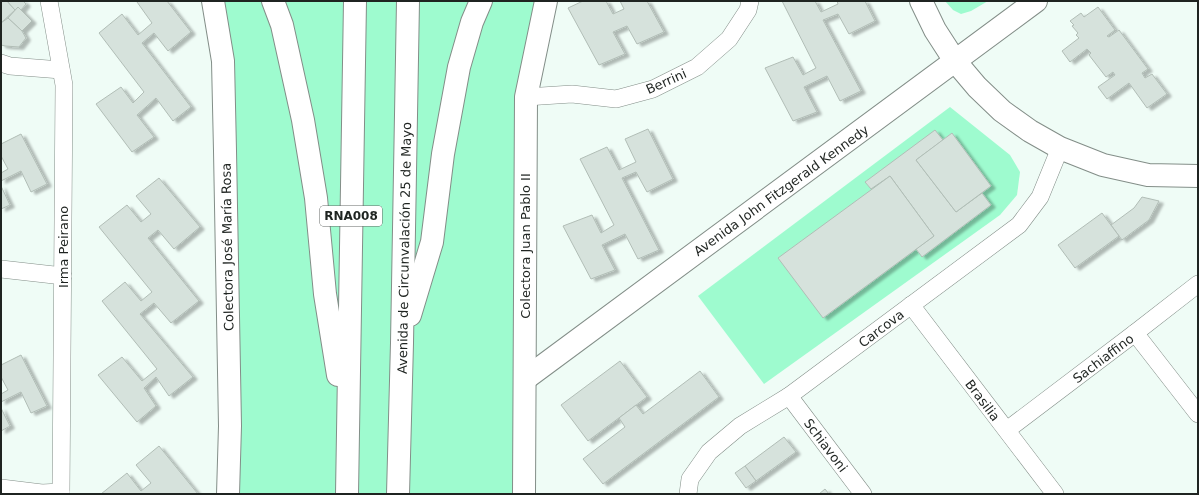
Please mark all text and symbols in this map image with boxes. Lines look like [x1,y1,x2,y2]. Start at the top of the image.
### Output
street label: Berrini [644,66,689,97]
street label: Avenida de Circunvalación 25 de Mayo [395,122,414,374]
street label: Avenida John Fitzgerald Kennedy [691,122,872,259]
street label: Colectora José María Rosa [219,163,236,331]
street label: Colectora Juan Pablo II [518,173,533,319]
street label: Irma Peirano [56,206,71,288]
road number: RNA008 [320,206,382,226]
street label: Carcova [856,306,907,350]
street label: Sachiaffino [1070,331,1137,386]
street label: Brasilia [962,377,1003,424]
street label: Schiavoni [801,416,850,475]

